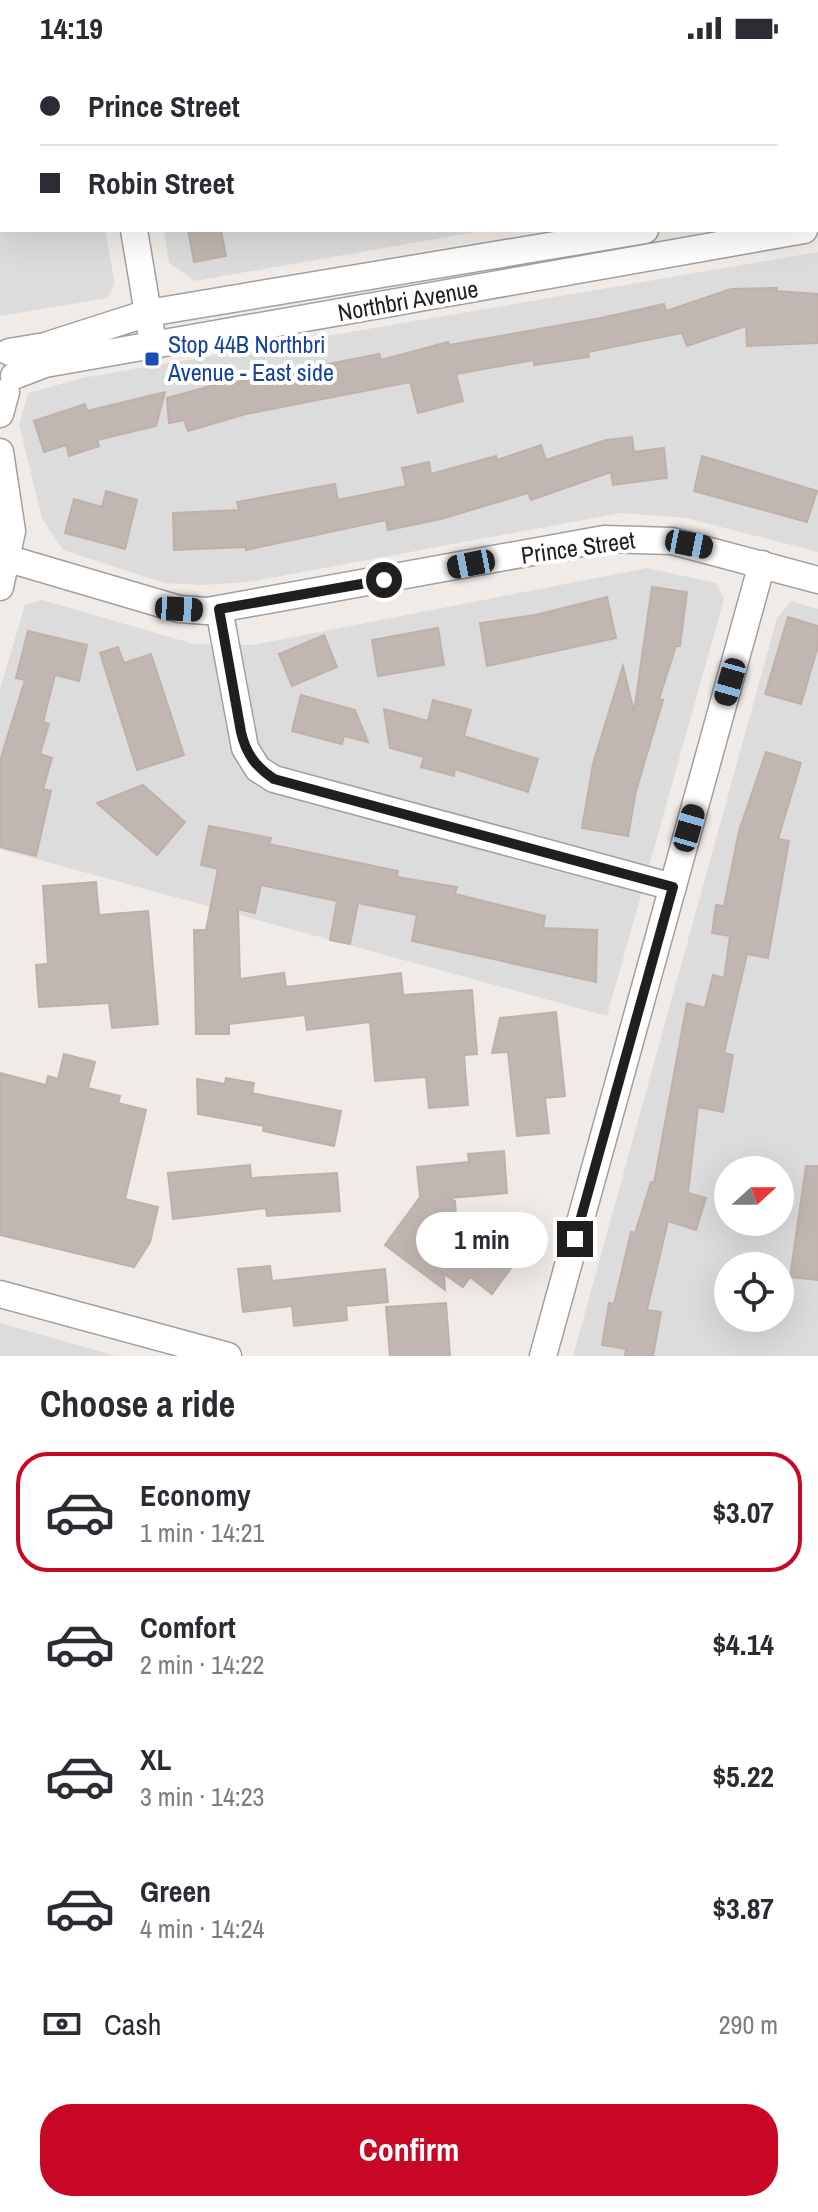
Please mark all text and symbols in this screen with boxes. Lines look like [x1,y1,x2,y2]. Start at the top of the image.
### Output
text: 14:19 [40,8,103,48]
text: Prince Street [88,86,240,126]
text: Robin Street [88,163,234,203]
street label: Northbri Avenue [335,272,480,328]
place label: Stop 44B Northbri Avenue - East side [167,328,334,388]
marker: Stop 44B Northbri Avenue - East side [143,350,161,368]
street label: Prince Street [519,523,637,571]
car [663,528,715,560]
car [445,548,497,580]
route start [366,562,402,598]
car [154,596,204,622]
car [712,656,748,708]
car [671,802,707,854]
north arrow [714,1156,794,1236]
map controls [714,1156,794,1332]
callout: 1 min [415,1211,547,1267]
route end [557,1221,593,1257]
text: 1 min [454,1222,510,1257]
button: locate [714,1252,794,1332]
text: Choose a ride [40,1380,235,1428]
text: Economy [140,1475,251,1515]
icon: car [44,1476,116,1548]
text: $3.07 [712,1492,774,1532]
text: 1 min · 14:21 [140,1515,264,1550]
text: Comfort [140,1607,236,1647]
icon: car [44,1608,116,1680]
text: $4.14 [712,1624,774,1664]
text: 2 min · 14:22 [140,1647,264,1682]
text: XL [140,1739,171,1779]
icon: car [44,1740,116,1812]
text: $5.22 [712,1756,774,1796]
text: 3 min · 14:23 [140,1779,264,1814]
text: Green [140,1871,211,1911]
icon: car [44,1872,116,1944]
text: $3.87 [712,1888,774,1928]
text: 4 min · 14:24 [140,1911,264,1946]
icon: cash [40,2002,84,2046]
text: Cash [104,2004,161,2044]
text: 290 m [719,2007,778,2042]
button: Confirm [40,2104,778,2196]

